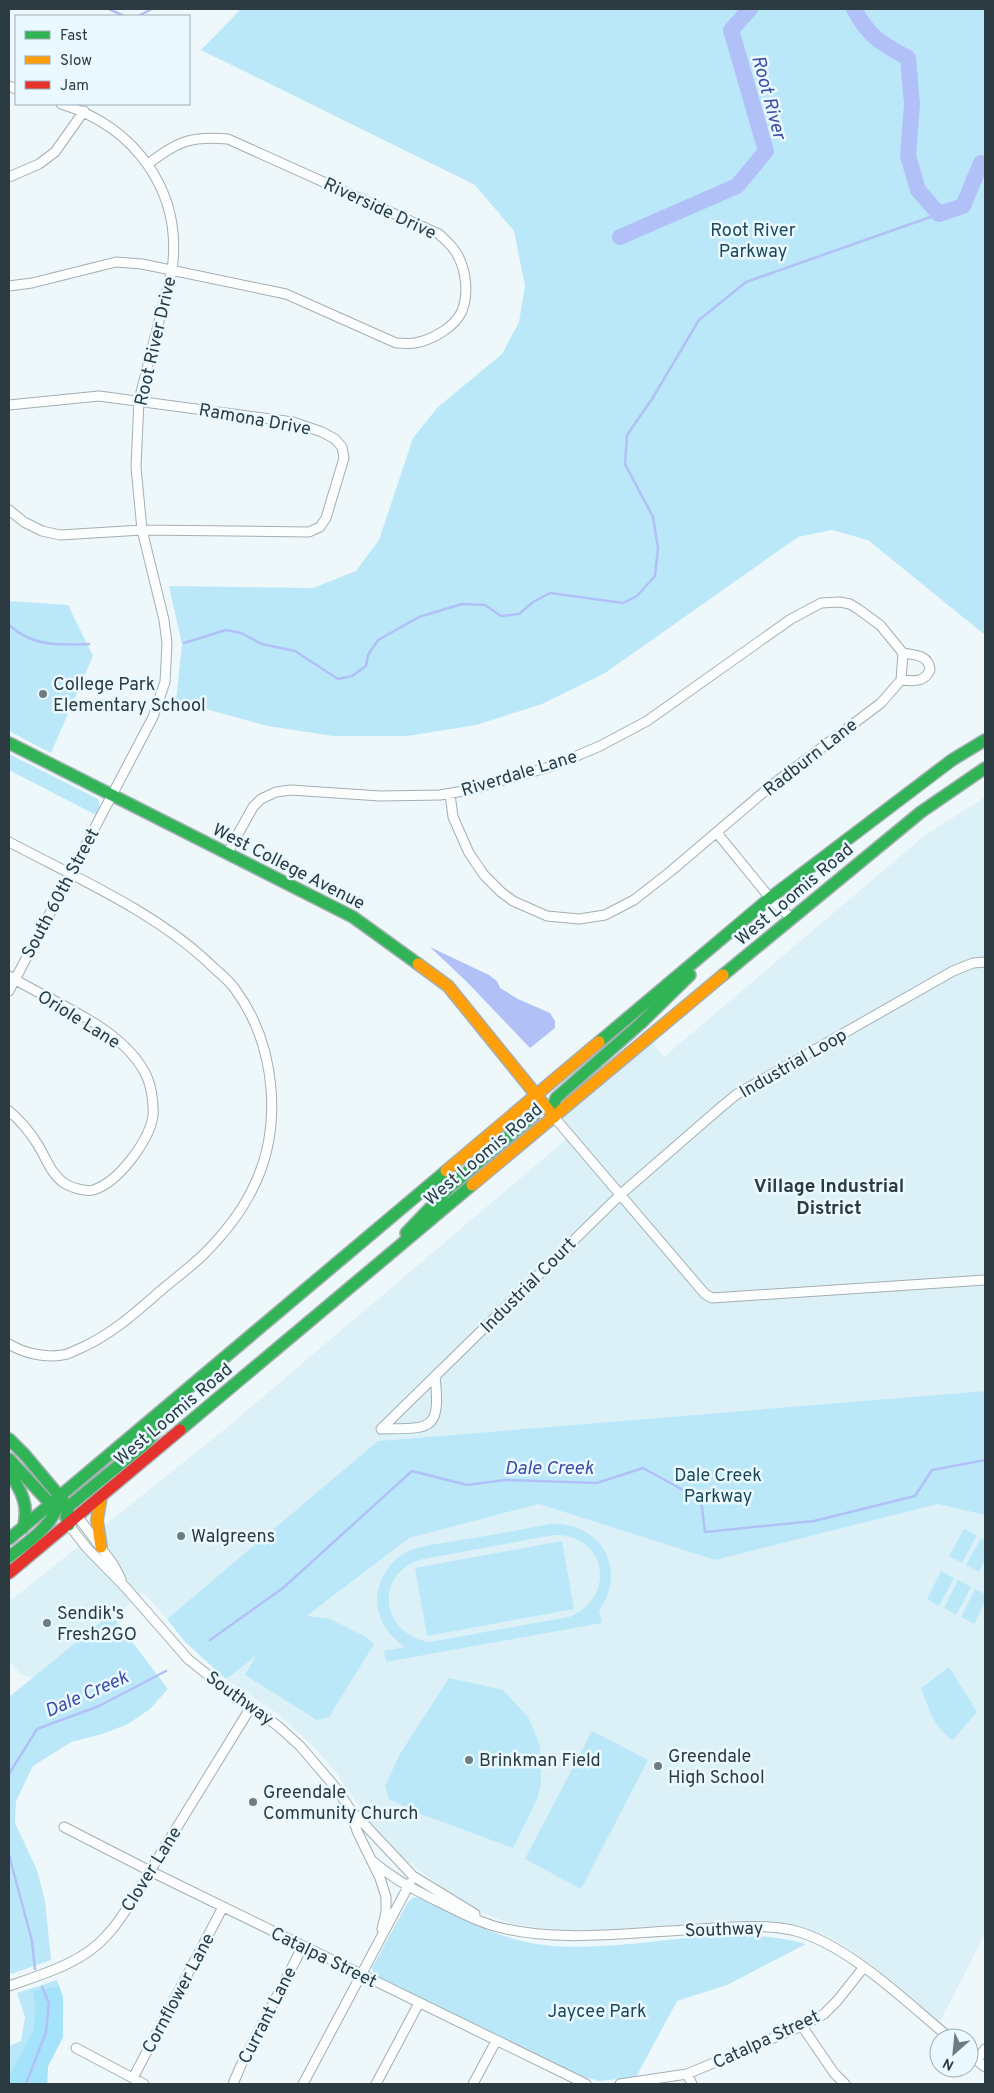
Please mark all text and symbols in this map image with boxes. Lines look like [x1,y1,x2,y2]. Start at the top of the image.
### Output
legend [15,15,190,105]
text: Fast [60,27,88,46]
text: Slow [60,52,92,71]
water label: Root River [745,53,791,144]
text: Jam [60,77,89,96]
street label: Riverside Drive [319,173,440,246]
park label: Root River Parkway [710,220,796,264]
street label: Root River Drive [130,274,183,408]
street label: Ramona Drive [197,399,313,442]
place label: College Park Elementary School [53,674,206,718]
marker: College Park Elementary School [37,688,49,700]
street label: Radburn Lane [759,714,863,802]
street label: Riverdale Lane [459,746,580,803]
street label: West College Avenue [208,819,368,916]
street label: South 60th Street [17,825,105,963]
street label: West Loomis Road [731,839,859,952]
street label: Oriole Lane [33,986,124,1055]
street label: Industrial Loop [736,1024,852,1104]
street label: West Loomis Road [420,1099,548,1212]
district label: Village Industrial District [754,1175,904,1221]
street label: Industrial Court [476,1233,582,1339]
street label: West Loomis Road [110,1359,238,1472]
water label: Dale Creek [505,1457,594,1481]
park label: Dale Creek Parkway [674,1465,762,1509]
place label: Walgreens [191,1526,275,1549]
marker: Walgreens [175,1530,187,1542]
place label: Sendik's Fresh2GO [57,1603,137,1647]
marker: Sendik's Fresh2GO [41,1617,53,1629]
water label: Dale Creek [41,1666,133,1724]
street label: Southway [201,1667,278,1732]
place label: Greendale High School [668,1746,765,1790]
place label: Brinkman Field [479,1750,601,1773]
marker: Brinkman Field [463,1754,475,1766]
marker: Greendale High School [652,1760,664,1772]
place label: Greendale Community Church [263,1782,418,1826]
marker: Greendale Community Church [247,1796,259,1808]
street label: Clover Lane [117,1823,188,1917]
street label: Southway [684,1918,764,1943]
street label: Catalpa Street [266,1923,380,1994]
street label: Cornflower Lane [138,1930,221,2058]
street label: Currant Lane [234,1963,303,2068]
park label: Jaycee Park [548,2001,646,2024]
street label: Catalpa Street [710,2006,824,2075]
north arrow [929,2028,979,2078]
text: N [940,2053,957,2073]

